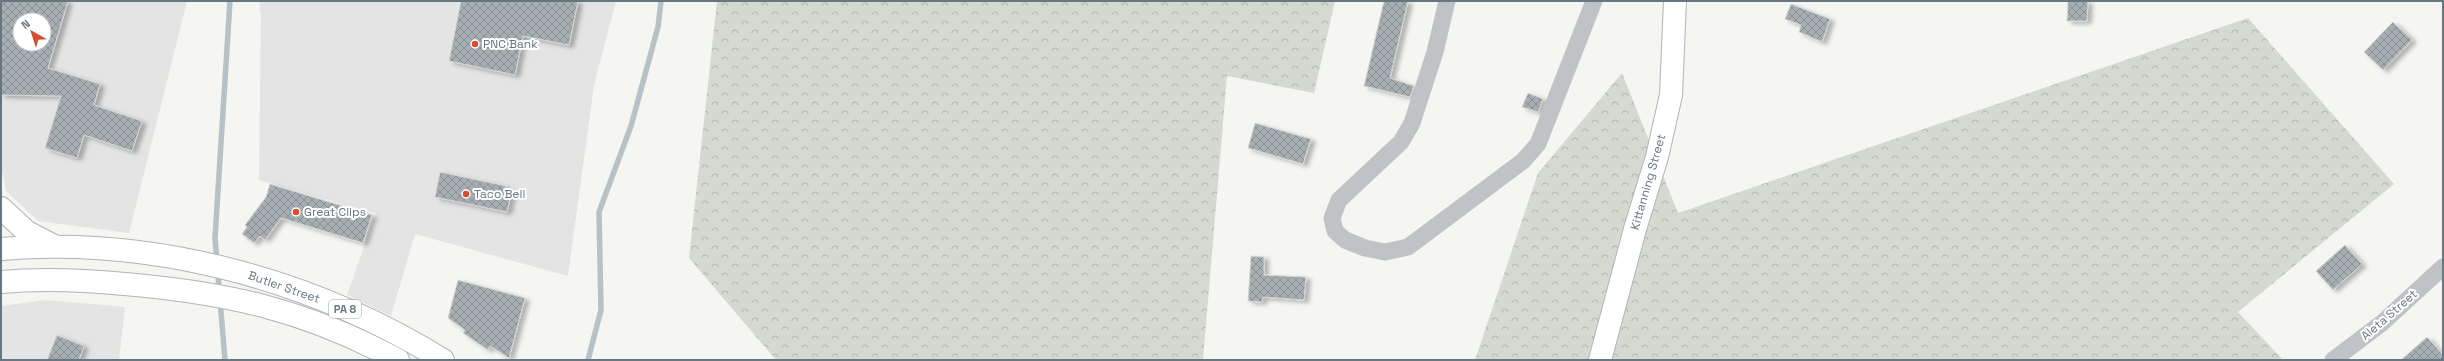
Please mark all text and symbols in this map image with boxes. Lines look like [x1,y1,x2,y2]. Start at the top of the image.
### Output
north arrow [12,12,52,52]
text: N [18,16,33,32]
place label: PNC Bank [483,36,538,52]
marker: PNC Bank [470,39,480,49]
street label: Kittanning Street [1627,132,1669,232]
place label: Taco Bell [474,186,525,202]
marker: Taco Bell [461,189,471,199]
place label: Great Clips [304,204,366,220]
marker: Great Clips [291,207,301,217]
street label: Butler Street [246,267,322,307]
street label: Aleta Street [2358,286,2420,344]
road number: PA 8 [329,300,361,318]

